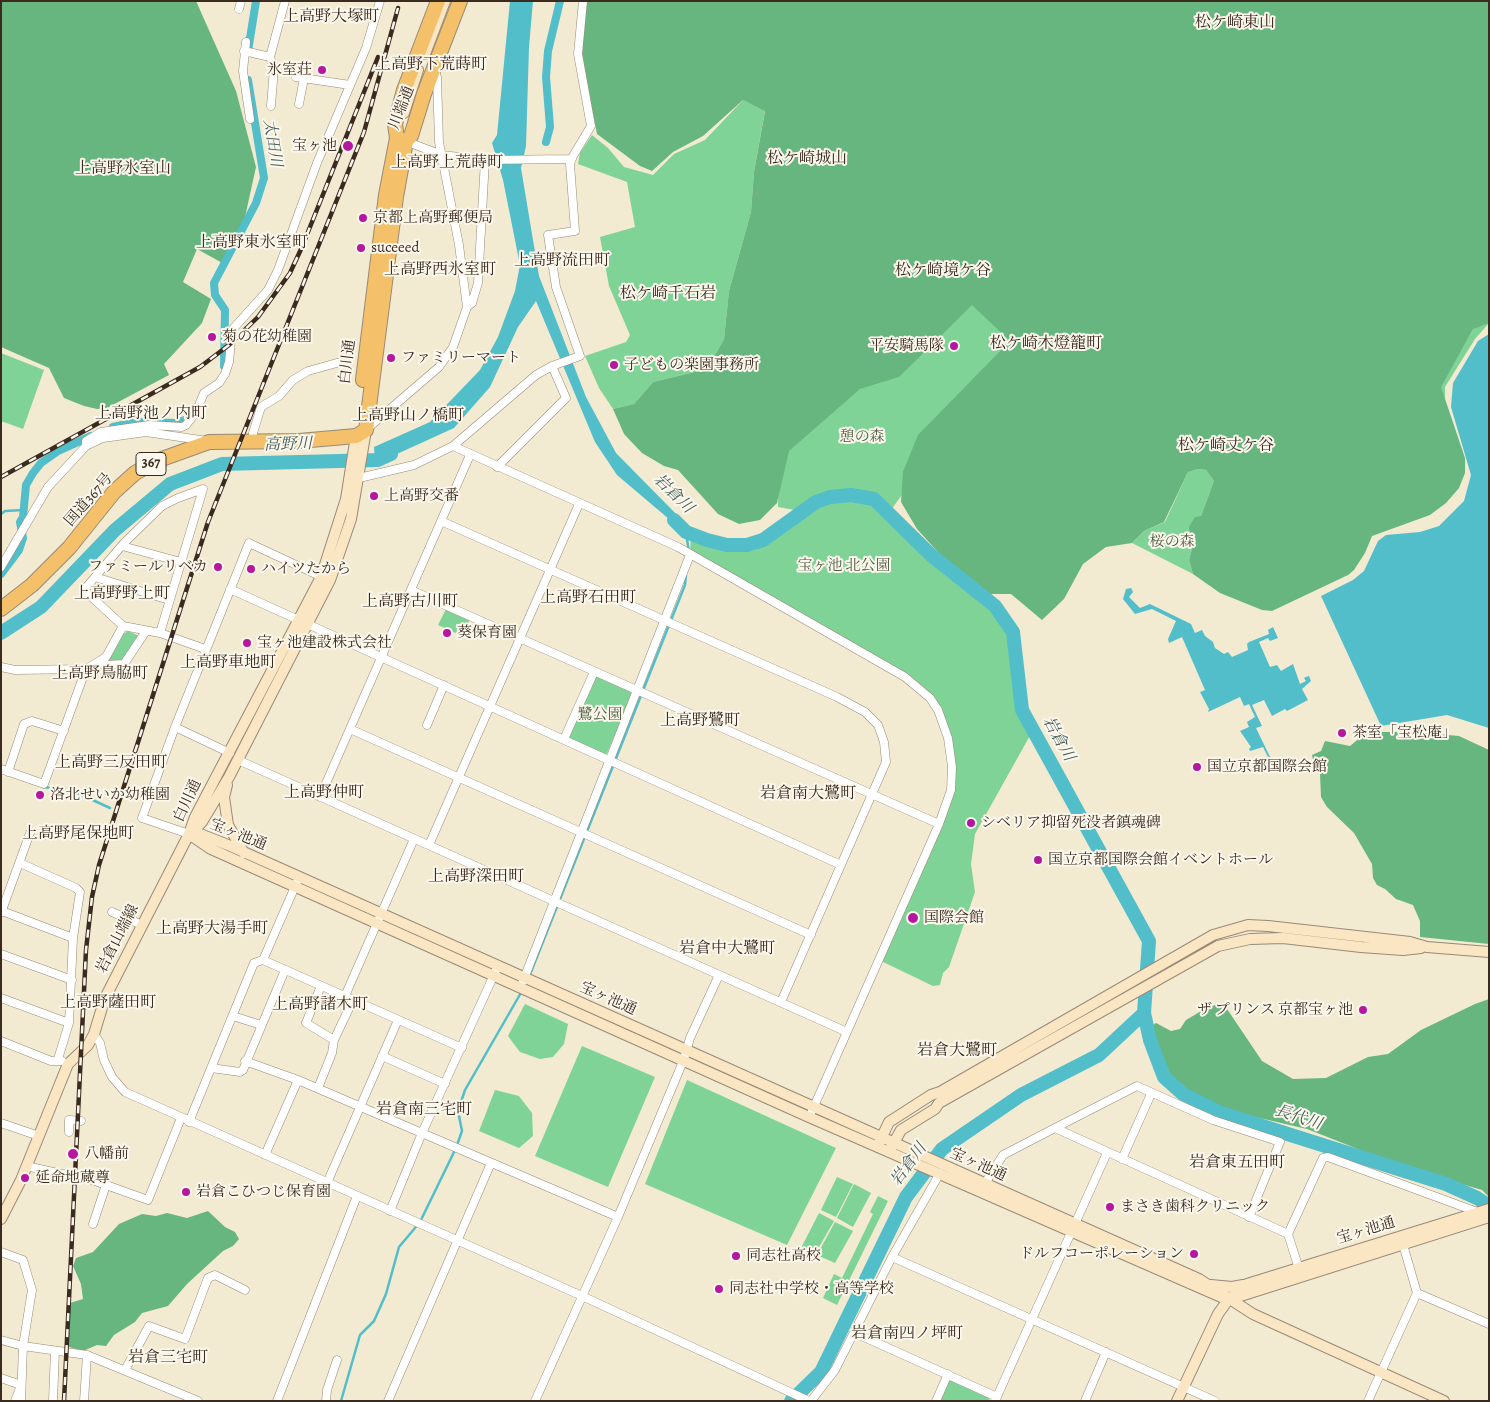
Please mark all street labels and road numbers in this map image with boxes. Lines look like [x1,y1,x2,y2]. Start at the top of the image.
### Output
street label: 川端通 [386,84,418,132]
street label: 白川通 [336,339,360,385]
road number: 367 [136,452,166,476]
street label: 国道367号 [61,470,117,530]
street label: 白川通 [170,777,206,825]
street label: 宝ヶ池通 [207,815,269,855]
street label: 岩倉山端線 [93,902,143,976]
street label: 宝ヶ池通 [577,979,639,1019]
street label: 宝ヶ池通 [947,1145,1009,1185]
street label: 宝ヶ池通 [1335,1214,1397,1248]

